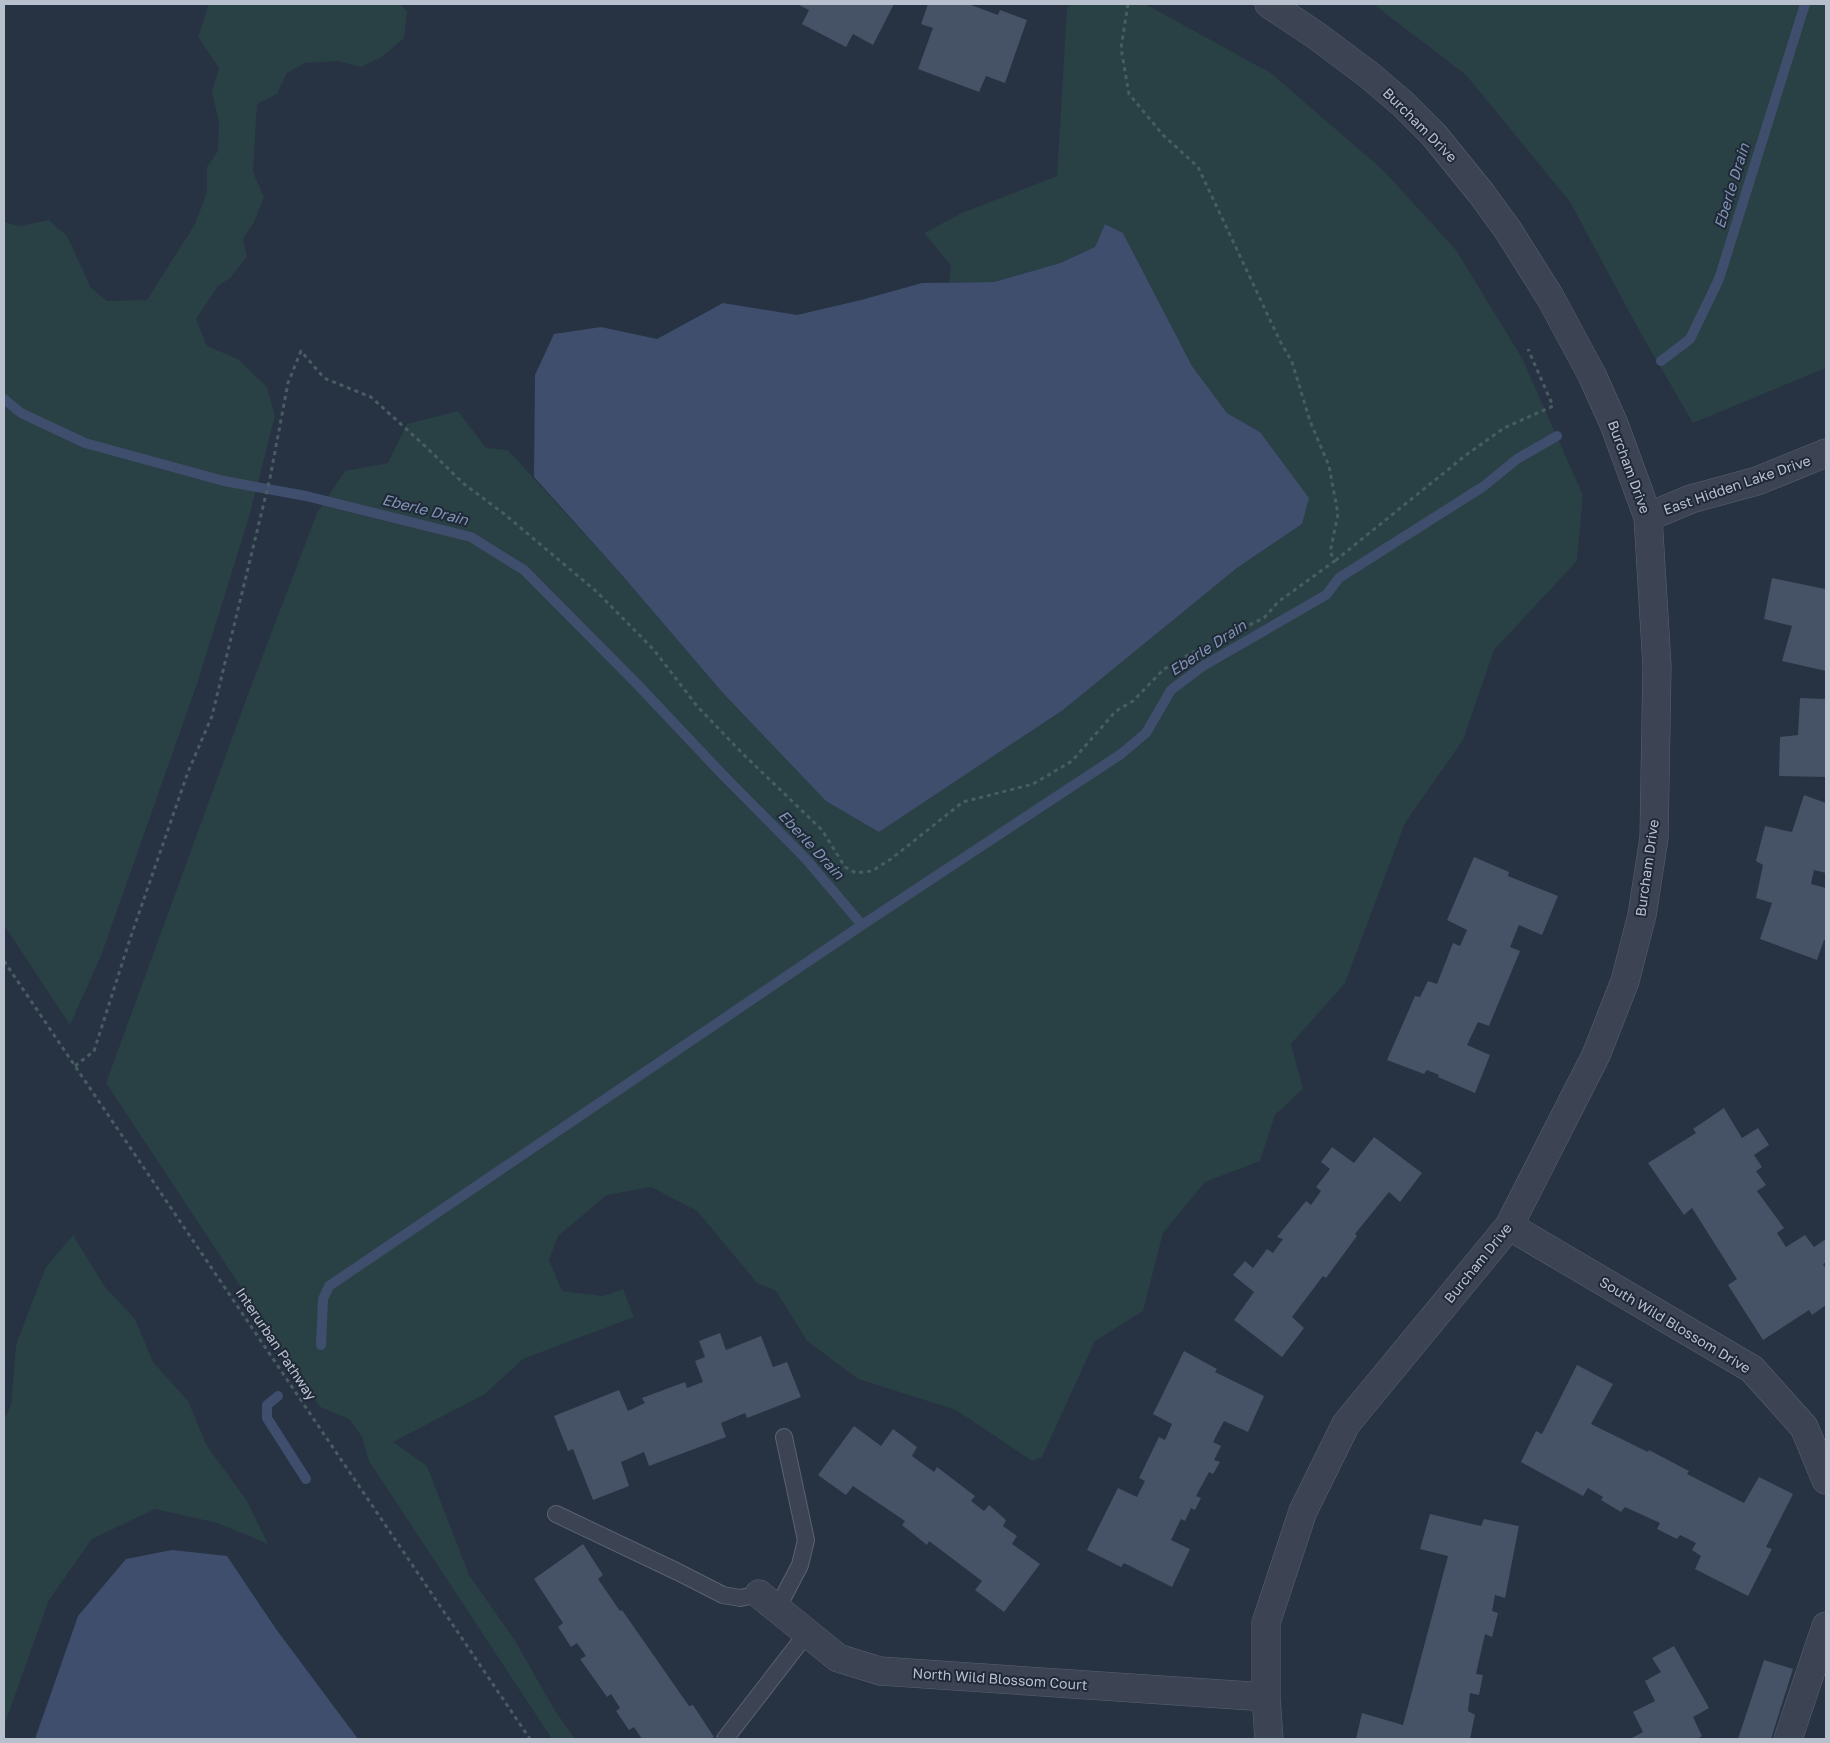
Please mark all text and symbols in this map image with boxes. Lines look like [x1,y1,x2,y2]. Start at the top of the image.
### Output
street label: Burcham Drive [1380,84,1461,165]
water label: Eberle Drain [1710,140,1753,230]
street label: Burcham Drive [1605,418,1654,516]
street label: East Hidden Lake Drive [1661,451,1813,518]
water label: Eberle Drain [380,490,471,529]
water label: Eberle Drain [1166,615,1250,679]
water label: Eberle Drain [775,806,849,883]
street label: Burcham Drive [1631,818,1662,918]
street label: Burcham Drive [1440,1219,1515,1306]
street label: South Wild Blossom Drive [1597,1273,1754,1376]
street label: Interurban Pathway [232,1284,320,1403]
street label: North Wild Blossom Court [912,1664,1088,1693]

